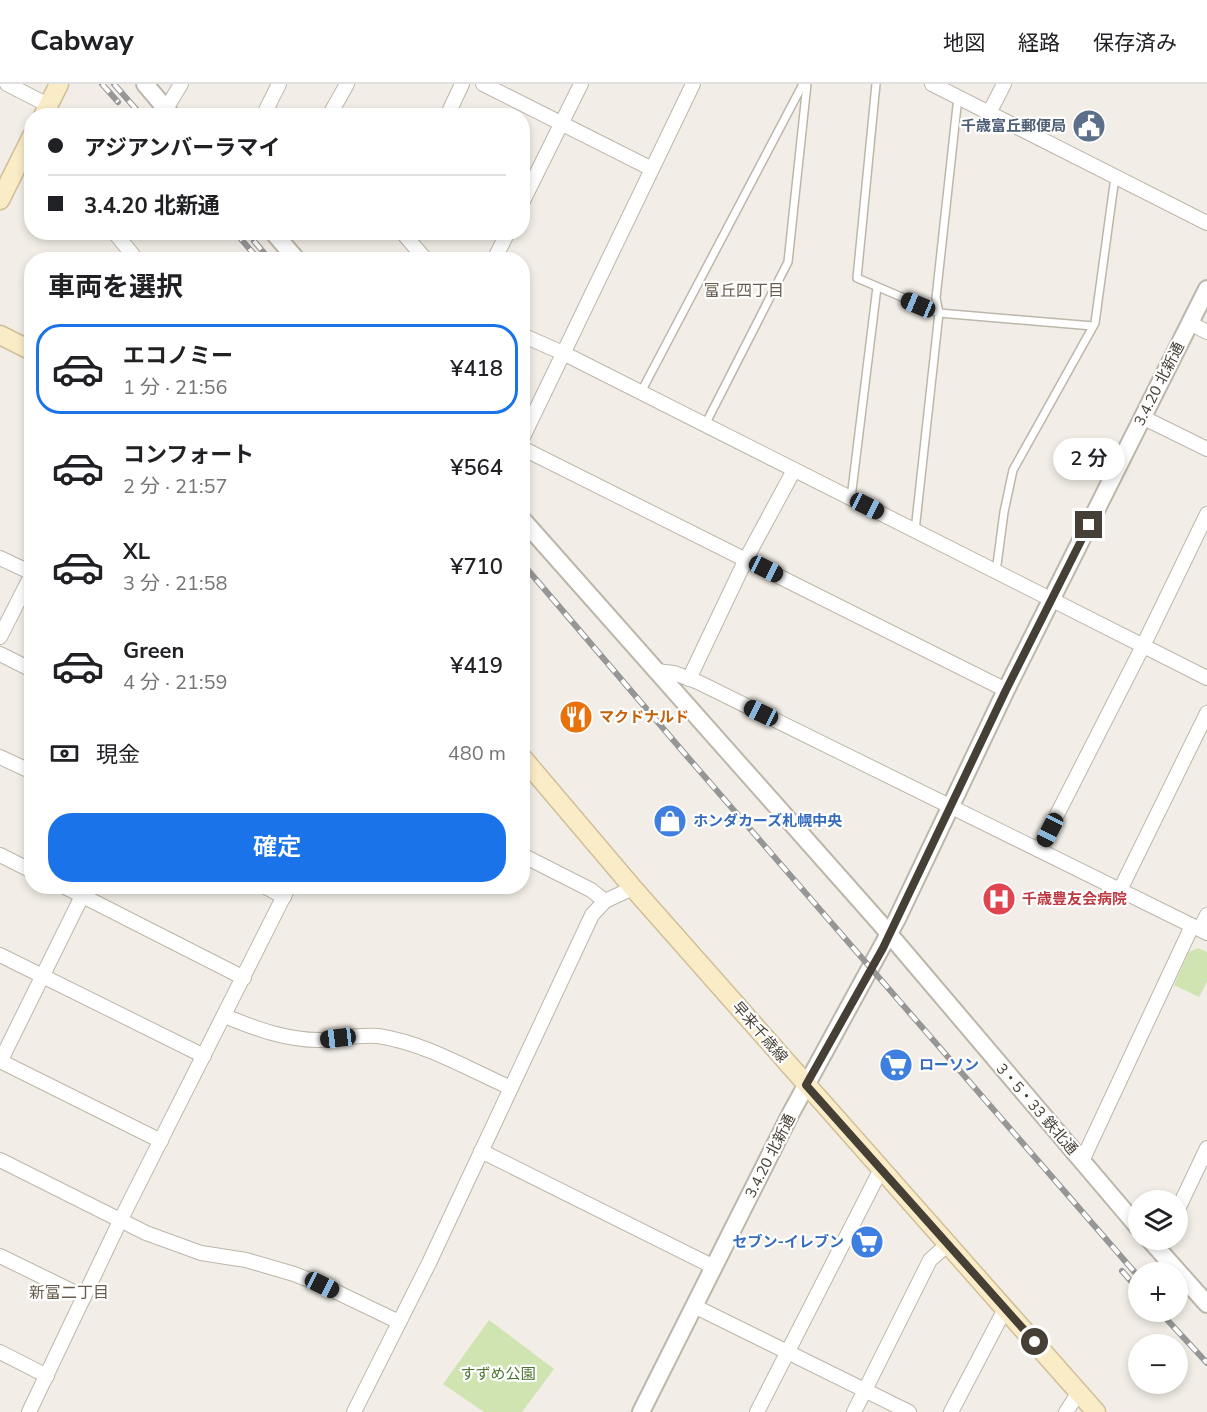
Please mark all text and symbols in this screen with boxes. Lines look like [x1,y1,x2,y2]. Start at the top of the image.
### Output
text: Cabway [30,22,134,60]
text: 地図 [943,29,985,57]
text: 経路 [1018,29,1060,57]
text: 保存済み [1093,29,1177,57]
public building icon: 千歳富丘郵便局 [1071,108,1107,144]
place label: 千歳富丘郵便局 [961,116,1066,136]
text: アジアンバーラマイ [84,133,280,163]
text: 3.4.20 北新通 [84,191,220,221]
text: 車両を選択 [48,269,183,306]
district label: 富丘四丁目 [704,280,784,302]
car [898,290,938,320]
street label: 3.4.20 北新通 [1129,339,1189,429]
text: エコノミー [123,341,233,371]
icon: car [51,342,105,396]
text: ¥418 [450,354,503,384]
text: 1 分 · 21:56 [123,374,228,401]
callout: 2 分 [1053,438,1125,480]
text: コンフォート [123,440,254,470]
icon: car [51,441,105,495]
text: 2 分 [1070,445,1108,472]
text: ¥564 [450,453,503,483]
text: 2 分 · 21:57 [123,473,228,500]
car [847,490,887,522]
route end [1075,511,1102,538]
text: XL [123,537,150,567]
icon: car [51,540,105,594]
text: ¥710 [450,552,503,582]
car [746,553,786,585]
text: 3 分 · 21:58 [123,570,228,597]
text: Green [123,636,184,666]
icon: car [51,639,105,693]
text: ¥419 [450,651,503,681]
text: 4 分 · 21:59 [123,669,228,696]
car [741,697,781,729]
restaurant icon: マクドナルド [558,699,594,735]
place label: マクドナルド [599,707,689,727]
icon: cash [48,737,81,770]
text: 現金 [96,740,140,770]
text: 480 m [448,740,506,767]
shop icon: ホンダカーズ札幌中央 [652,803,688,839]
car [1034,810,1066,850]
place label: ホンダカーズ札幌中央 [693,811,842,831]
button: 確定 [48,813,506,882]
hospital icon: 千歳豊友会病院 [981,881,1017,917]
place label: 千歳豊友会病院 [1022,889,1127,909]
street label: 早来千歳線 [728,997,792,1067]
car [319,1027,357,1049]
supermarket icon: ローソン [878,1047,914,1083]
place label: ローソン [919,1055,979,1075]
street label: 3・5・33 鉄北通 [992,1059,1082,1159]
street label: 3.4.20 北新通 [740,1111,800,1201]
map controls [1128,1190,1188,1394]
button: layers [1128,1190,1188,1250]
supermarket icon: セブン-イレブン [849,1224,885,1260]
place label: セブン-イレブン [732,1232,844,1252]
button: + [1128,1262,1188,1322]
car [302,1269,342,1301]
district label: 新富二丁目 [29,1282,109,1304]
route start [1021,1328,1048,1355]
button: − [1128,1334,1188,1394]
park label: すずめ公園 [460,1364,536,1384]

